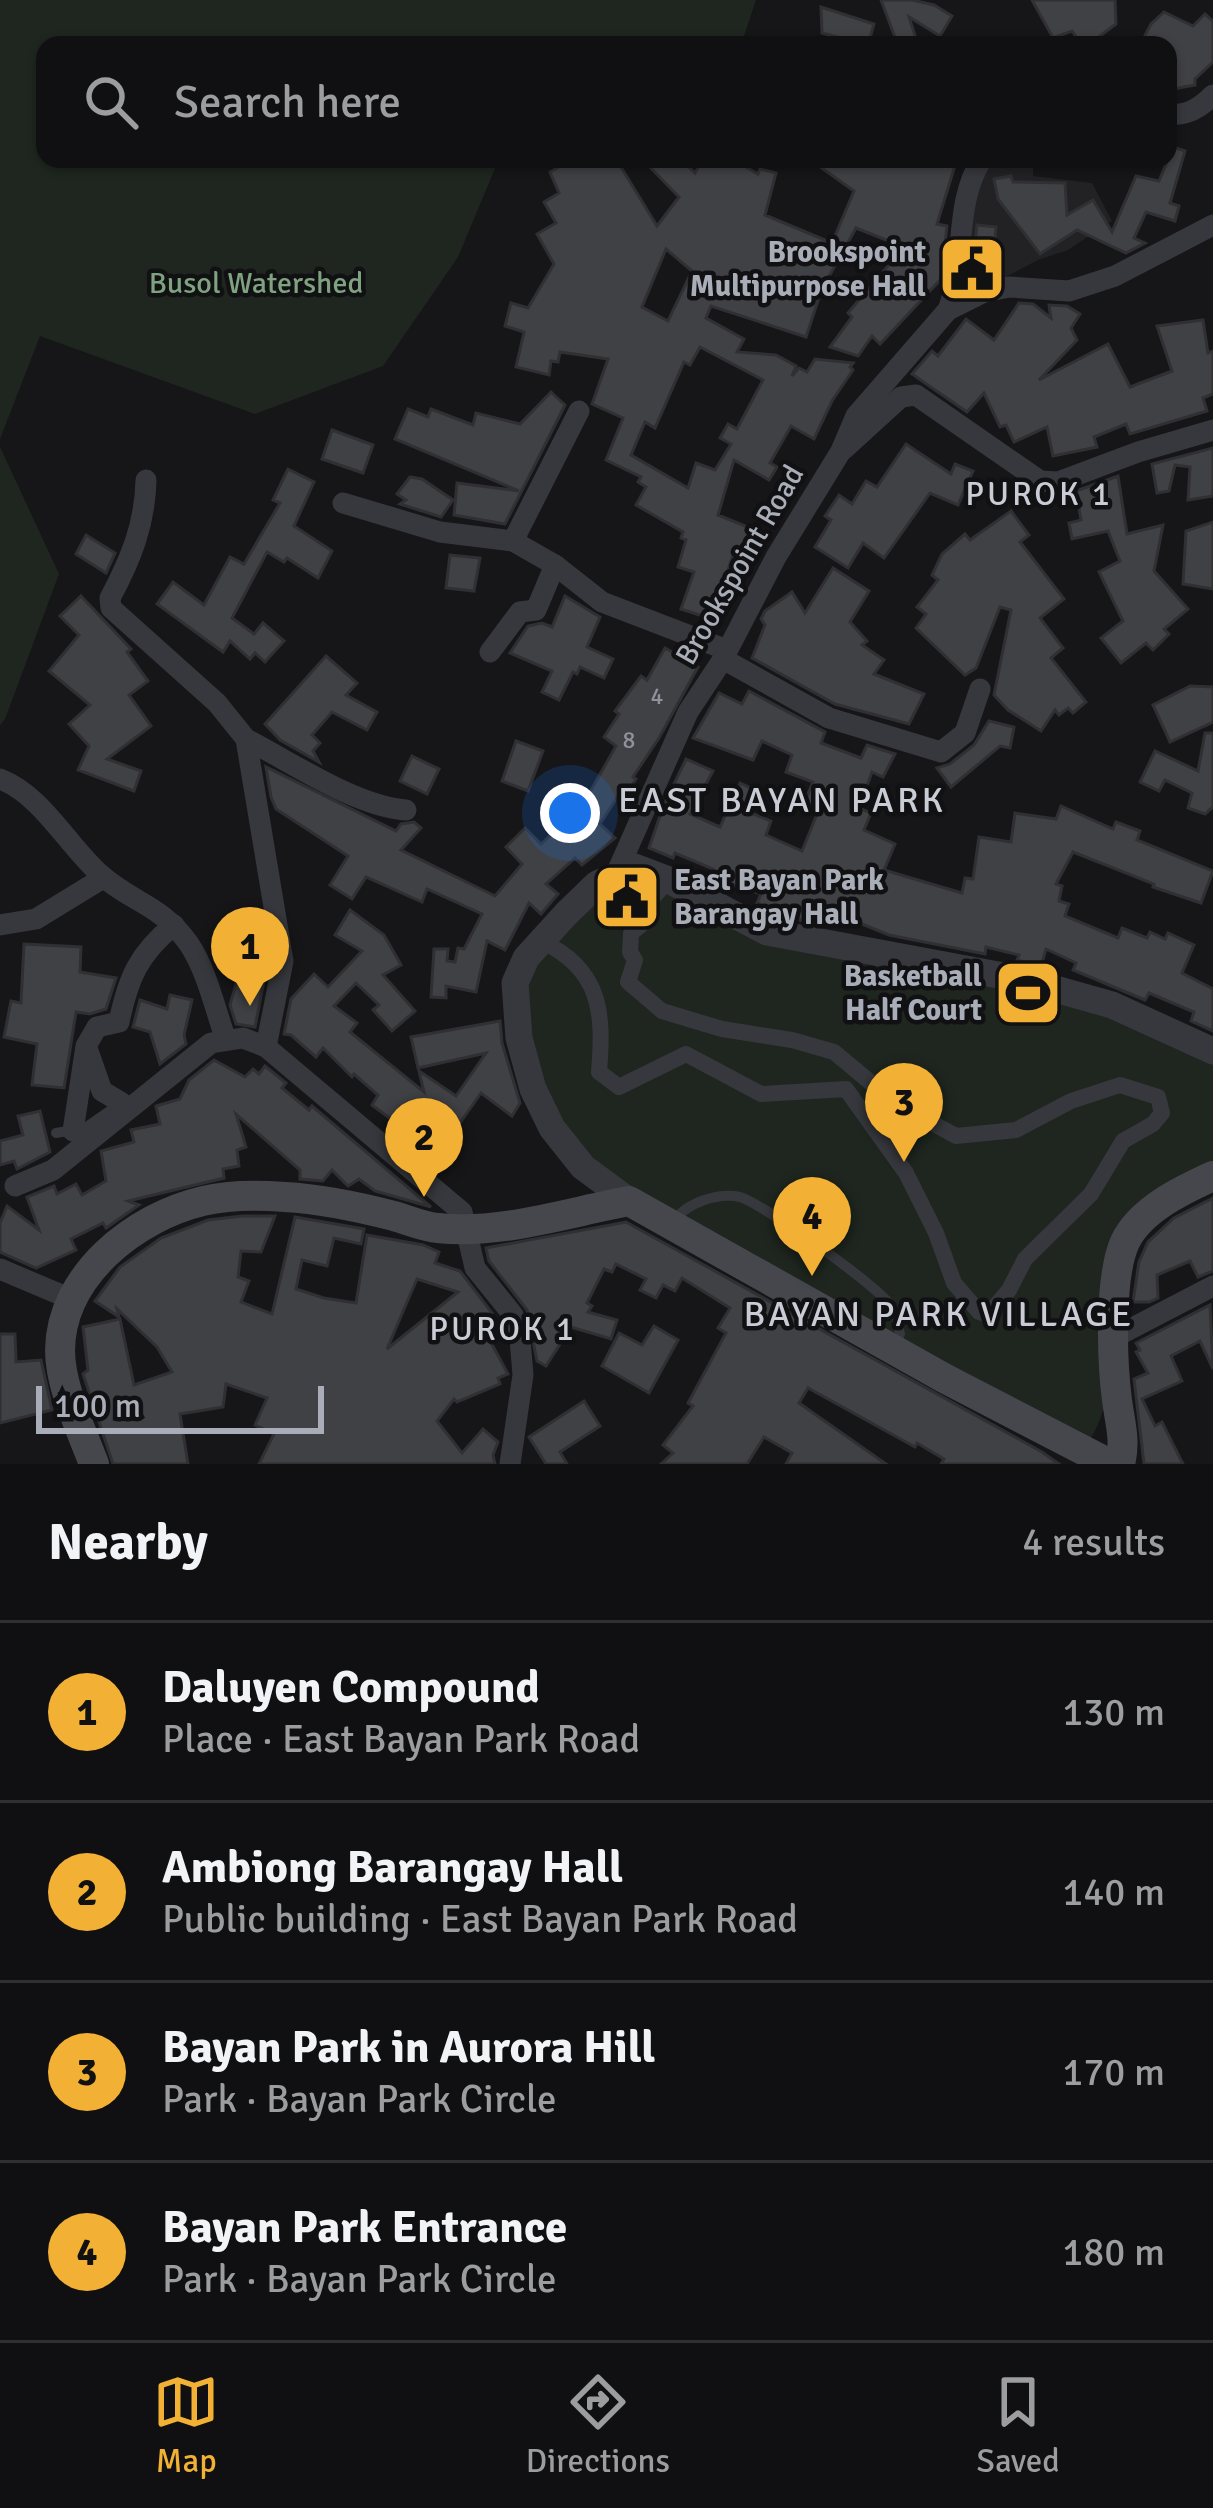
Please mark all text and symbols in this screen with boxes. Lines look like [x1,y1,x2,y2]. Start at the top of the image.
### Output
search box [36,36,1177,168]
icon: search [78,69,144,135]
text: Search here [174,75,401,130]
place label: Brookspoint Multipurpose Hall [690,234,926,305]
public building icon: Brookspoint Multipurpose Hall [937,234,1007,304]
park label: Busol Watershed [149,265,363,302]
street label: Brookspoint Road [668,458,812,672]
district label: PUROK 1 [965,474,1113,515]
house number: 4 [651,681,664,711]
house number: 8 [623,725,635,755]
district label: EAST BAYAN PARK [618,778,946,823]
your location [540,783,600,843]
public building icon: East Bayan Park Barangay Hall [592,862,662,932]
place label: East Bayan Park Barangay Hall [674,862,884,933]
pin: 1 [211,907,289,1006]
place label: Basketball Half Court [844,958,982,1029]
sports icon: Basketball Half Court [993,958,1063,1028]
pin: 3 [865,1063,943,1162]
pin: 2 [385,1098,463,1197]
pin: 4 [773,1177,851,1276]
district label: BAYAN PARK VILLAGE [744,1292,1134,1337]
district label: PUROK 1 [429,1309,577,1350]
scale bar [36,1380,324,1433]
text: 100 m [54,1386,141,1427]
text: Nearby [48,1511,208,1574]
text: 4 results [1022,1518,1165,1566]
text: Daluyen Compound [162,1660,540,1715]
text: 1 [76,1688,98,1736]
text: 130 m [1062,1688,1165,1736]
text: Place · East Bayan Park Road [162,1715,640,1763]
text: Ambiong Barangay Hall [162,1840,623,1895]
text: 2 [76,1868,98,1916]
text: 140 m [1062,1868,1165,1916]
text: Public building · East Bayan Park Road [162,1895,798,1943]
text: Bayan Park in Aurora Hill [162,2020,655,2075]
text: 3 [76,2048,98,2096]
text: 170 m [1062,2048,1165,2096]
text: Park · Bayan Park Circle [162,2075,556,2123]
text: Bayan Park Entrance [162,2200,567,2255]
text: 4 [76,2228,98,2276]
text: 180 m [1062,2228,1165,2276]
text: Park · Bayan Park Circle [162,2255,556,2303]
tab: Map [153,2369,219,2482]
tab: Directions [526,2369,670,2482]
tab: Saved [977,2369,1060,2482]

